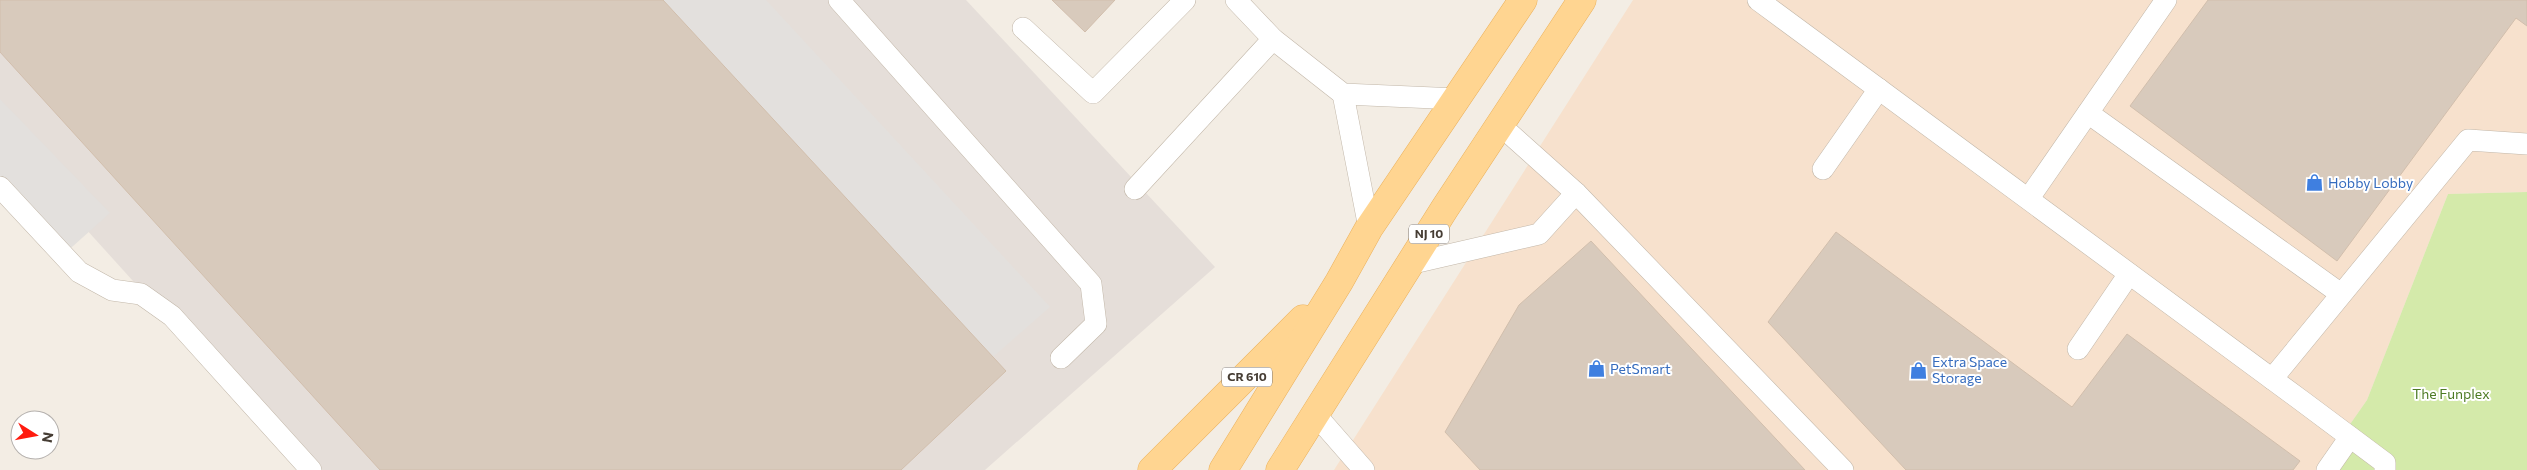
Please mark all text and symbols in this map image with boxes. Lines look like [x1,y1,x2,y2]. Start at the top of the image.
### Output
shop icon: Hobby Lobby [2304,173,2324,193]
place label: Hobby Lobby [2328,174,2413,191]
road number: NJ 10 [1409,224,1449,243]
place label: Extra Space Storage [1932,353,2007,386]
shop icon: PetSmart [1586,359,1606,379]
place label: PetSmart [1610,360,1671,377]
shop icon: Extra Space Storage [1908,360,1928,380]
road number: CR 610 [1222,368,1272,387]
park label: The Funplex [2412,385,2490,402]
north arrow [10,410,60,460]
text: N [39,431,58,444]

